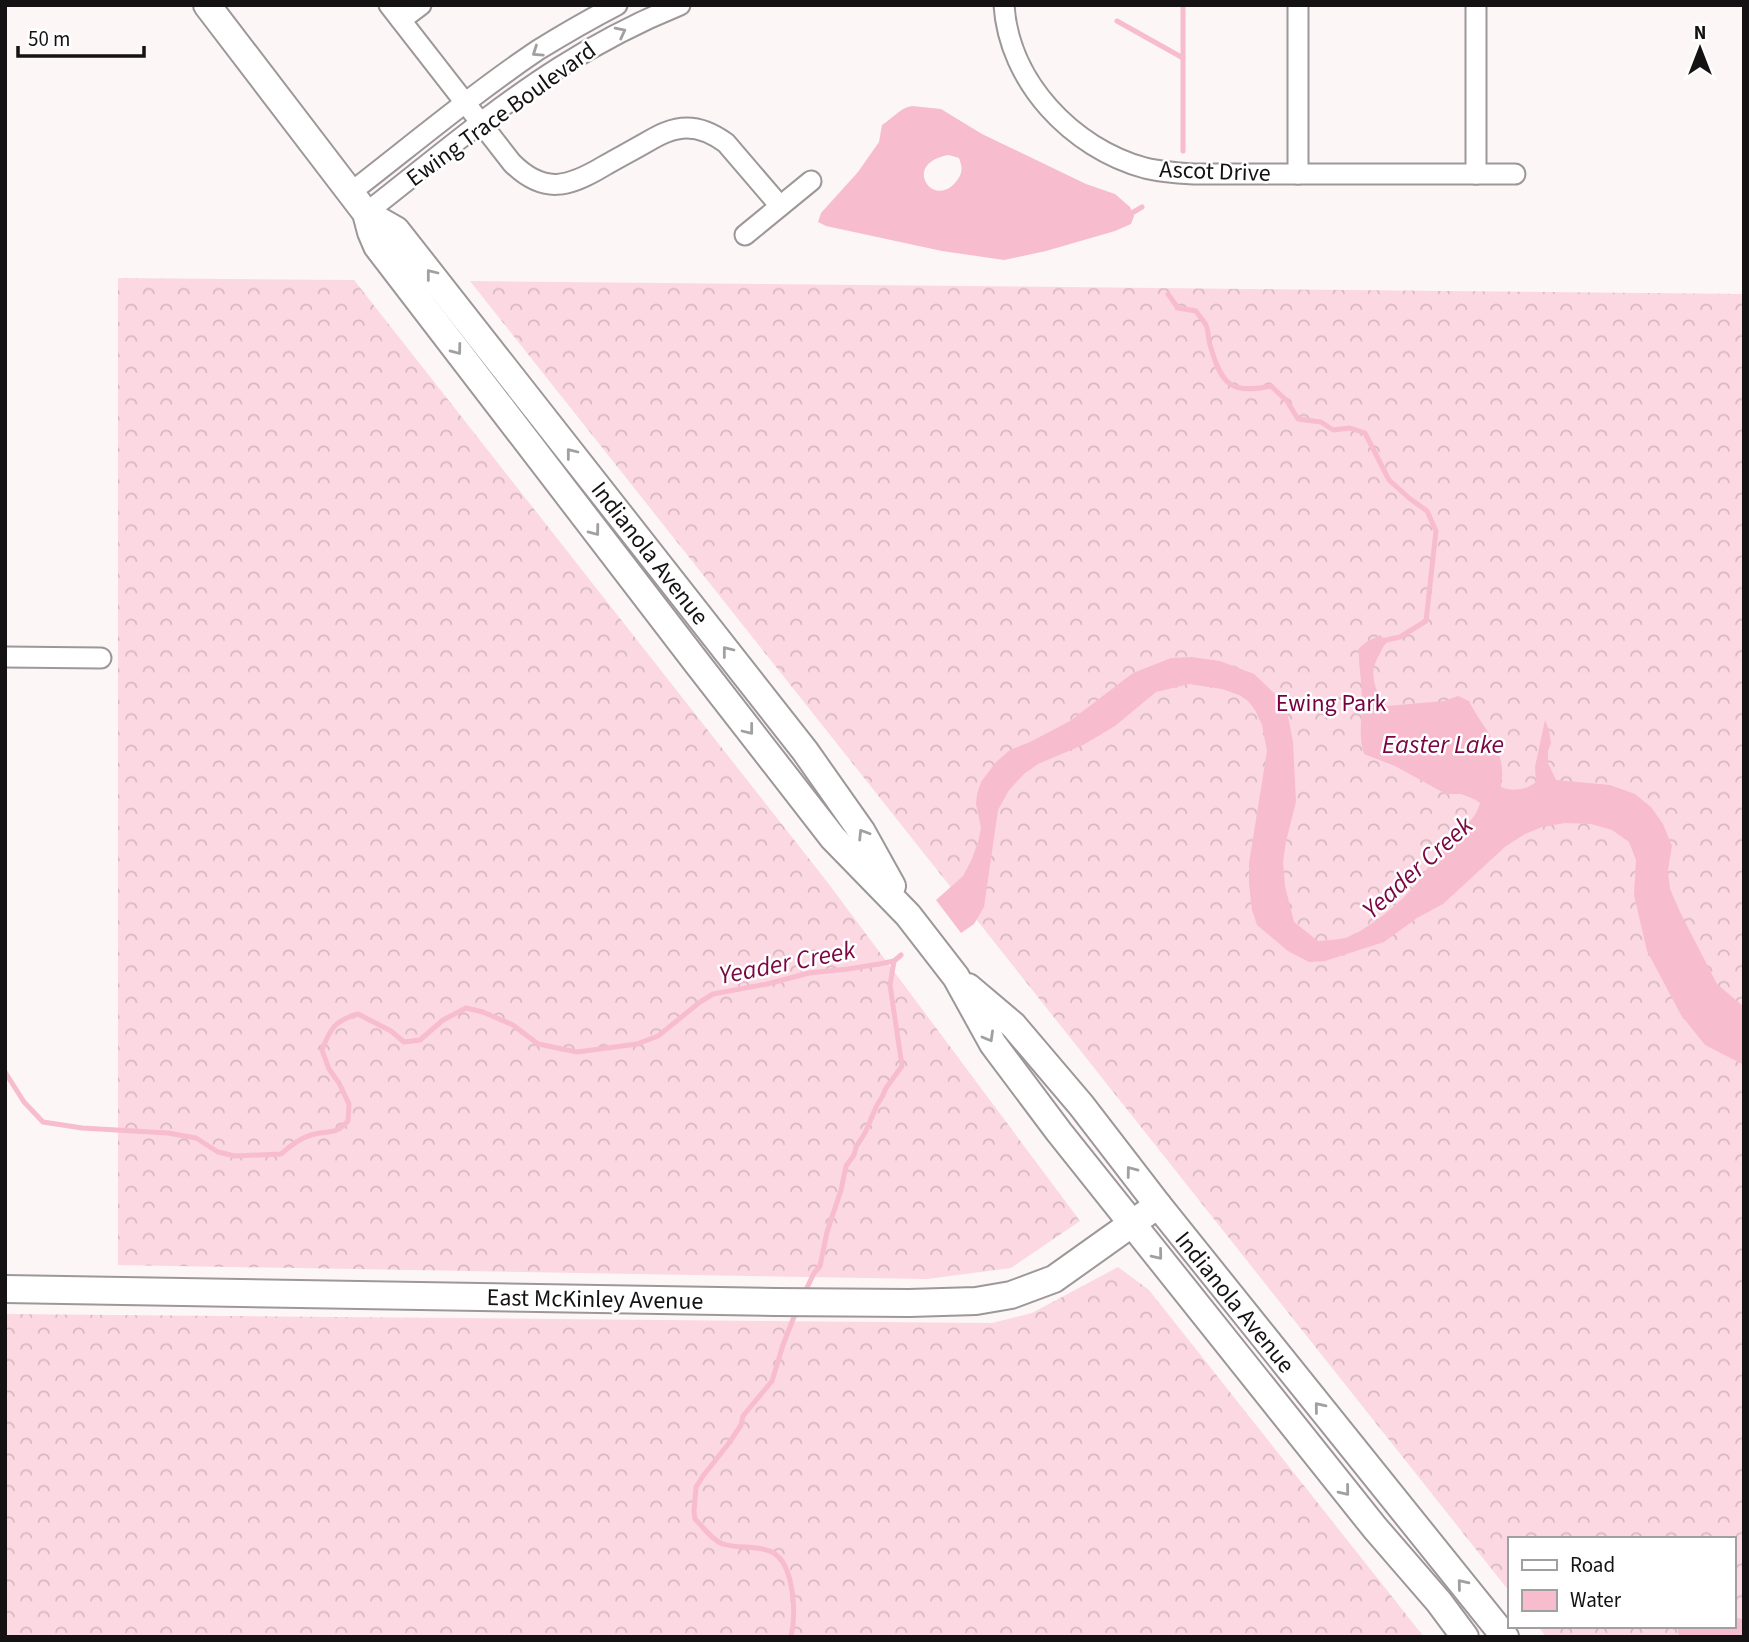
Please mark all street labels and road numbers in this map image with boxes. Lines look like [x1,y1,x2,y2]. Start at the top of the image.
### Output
street label: Ewing Trace Boulevard [399,33,603,195]
street label: Ascot Drive [1159,152,1271,191]
street label: Indianola Avenue [582,474,717,633]
street label: Indianola Avenue [1166,1224,1303,1381]
street label: East McKinley Avenue [486,1280,704,1319]

